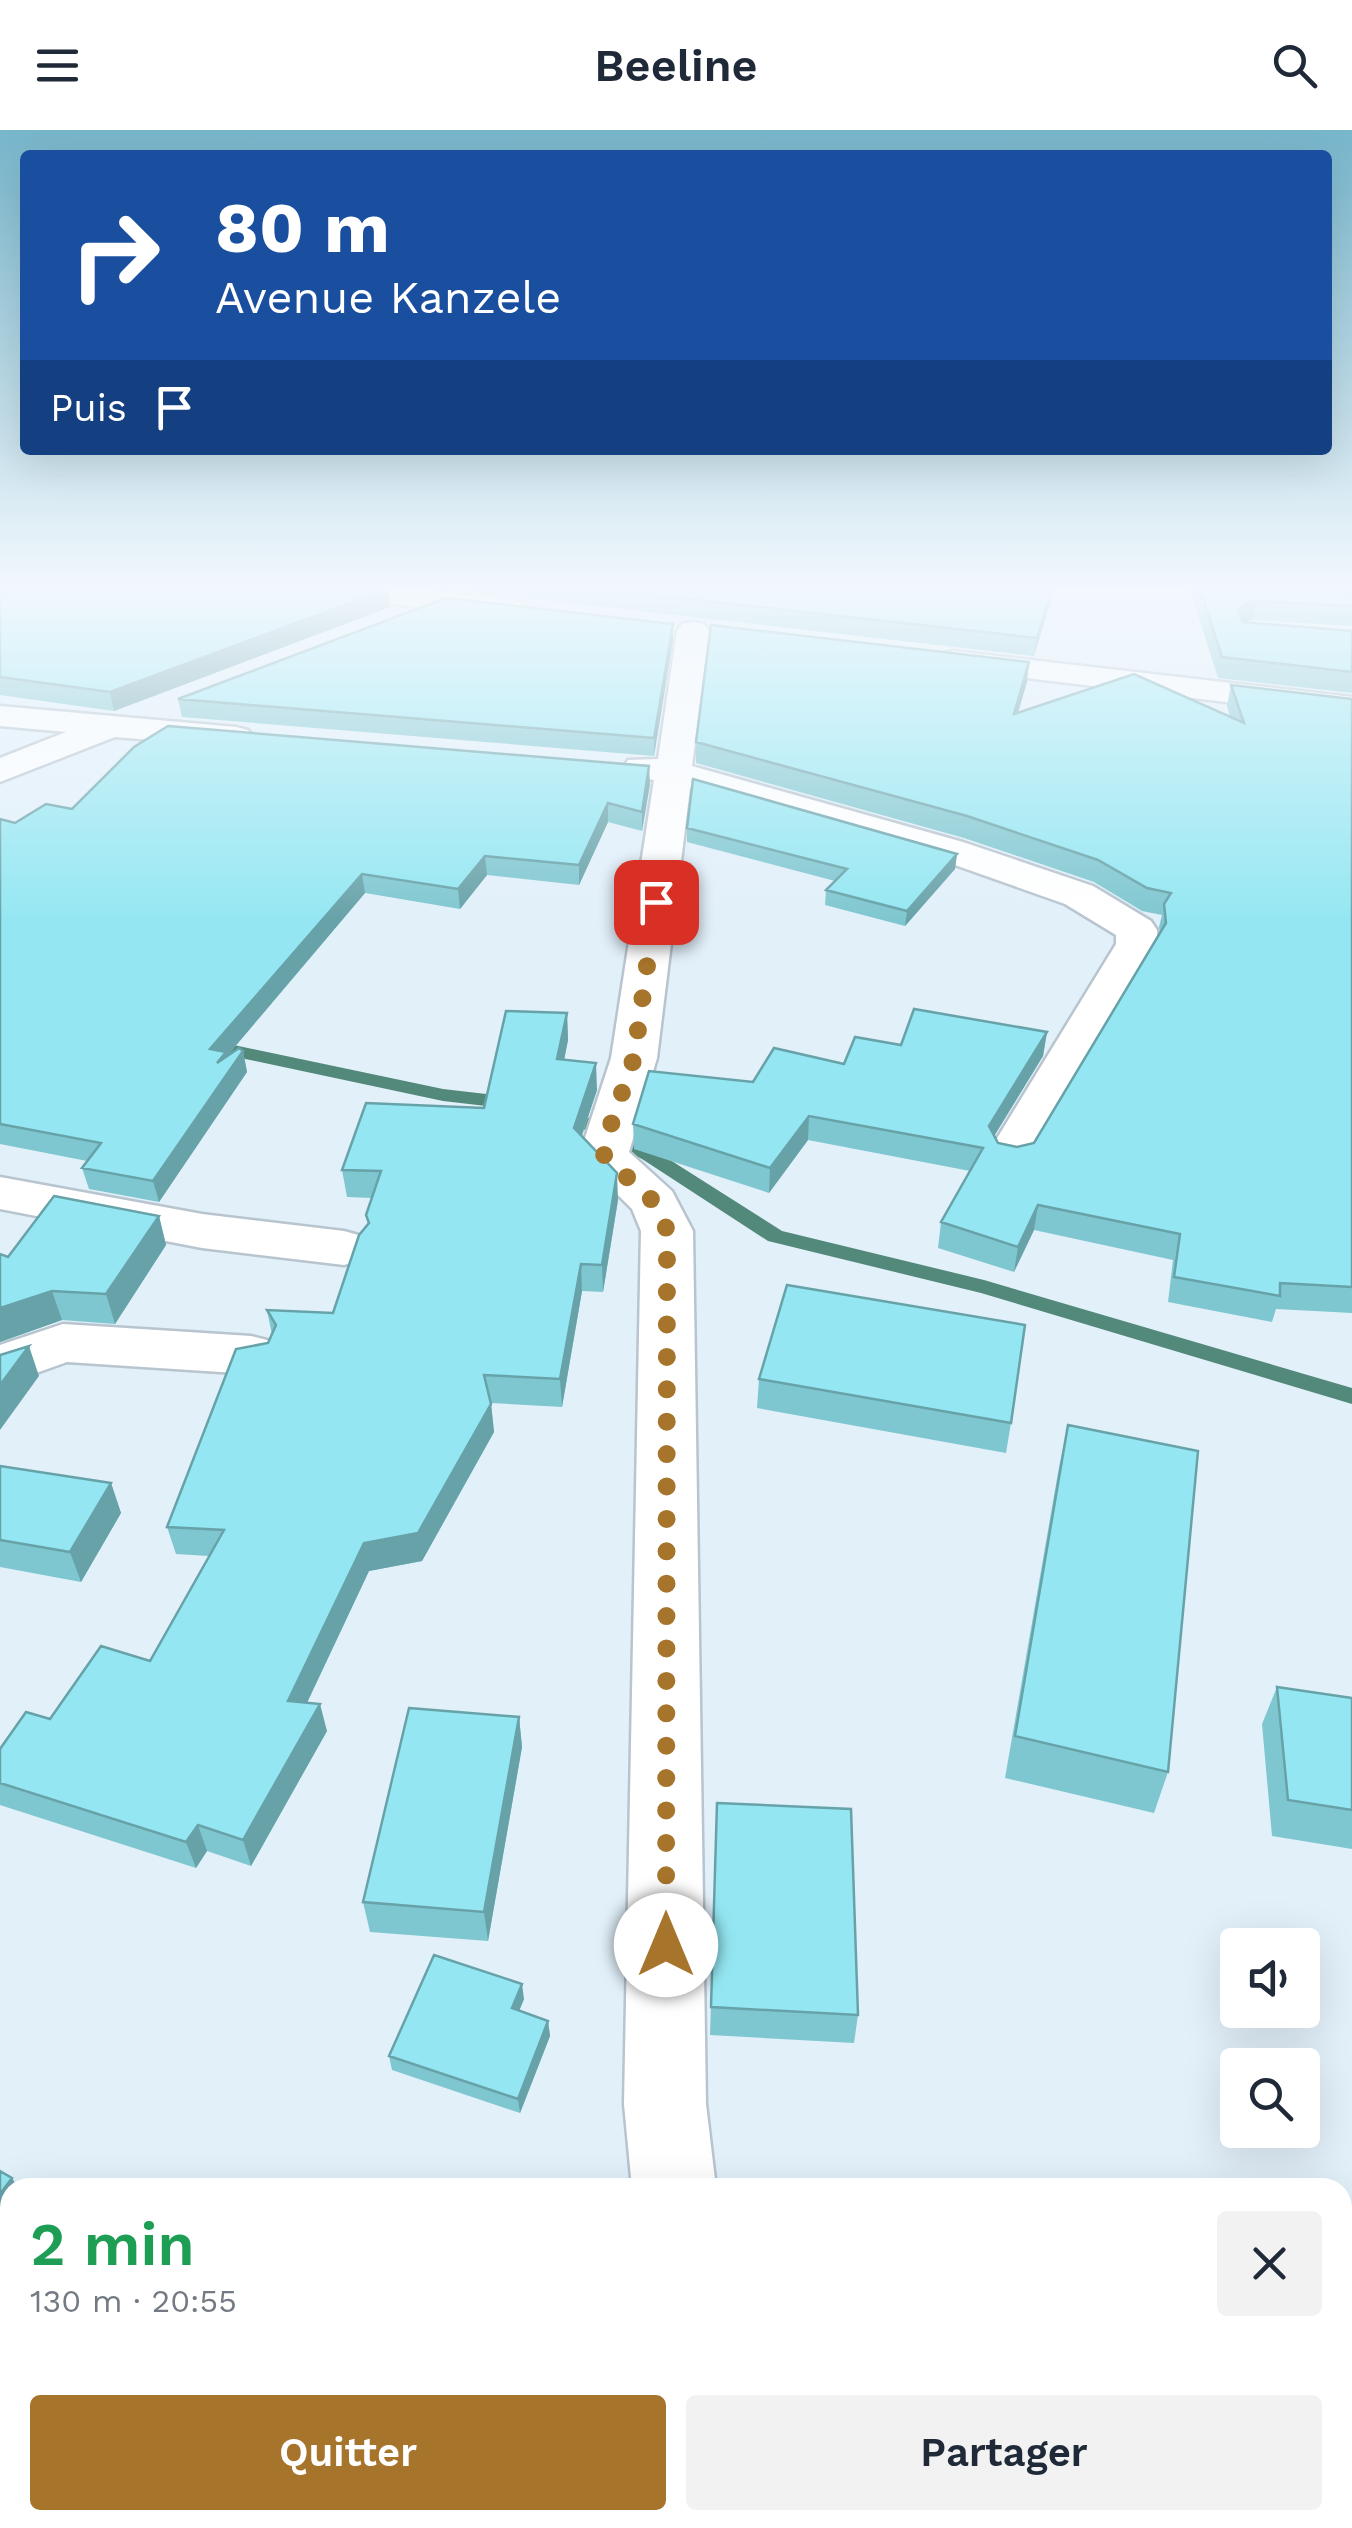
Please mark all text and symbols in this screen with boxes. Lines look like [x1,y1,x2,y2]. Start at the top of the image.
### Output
icon: menu [30,38,85,93]
icon: search [1267,38,1322,93]
text: Beeline [594,39,758,92]
text: 80 m [215,187,390,269]
icon: right [50,190,180,320]
text: Avenue Kanzele [215,271,561,324]
icon: arrive [147,380,202,435]
text: Puis [50,386,127,430]
pin [614,860,699,945]
icon: arrive [629,875,684,930]
position arrow [614,1893,718,1997]
map controls [1220,1928,1320,2148]
button: sound [1220,1928,1320,2028]
button: search [1220,2048,1320,2148]
text: 2 min [30,2209,195,2280]
button: close [1217,2211,1322,2316]
text: 130 m · 20:55 [30,2282,237,2320]
button: Quitter [30,2395,666,2510]
button: Partager [686,2395,1322,2510]

